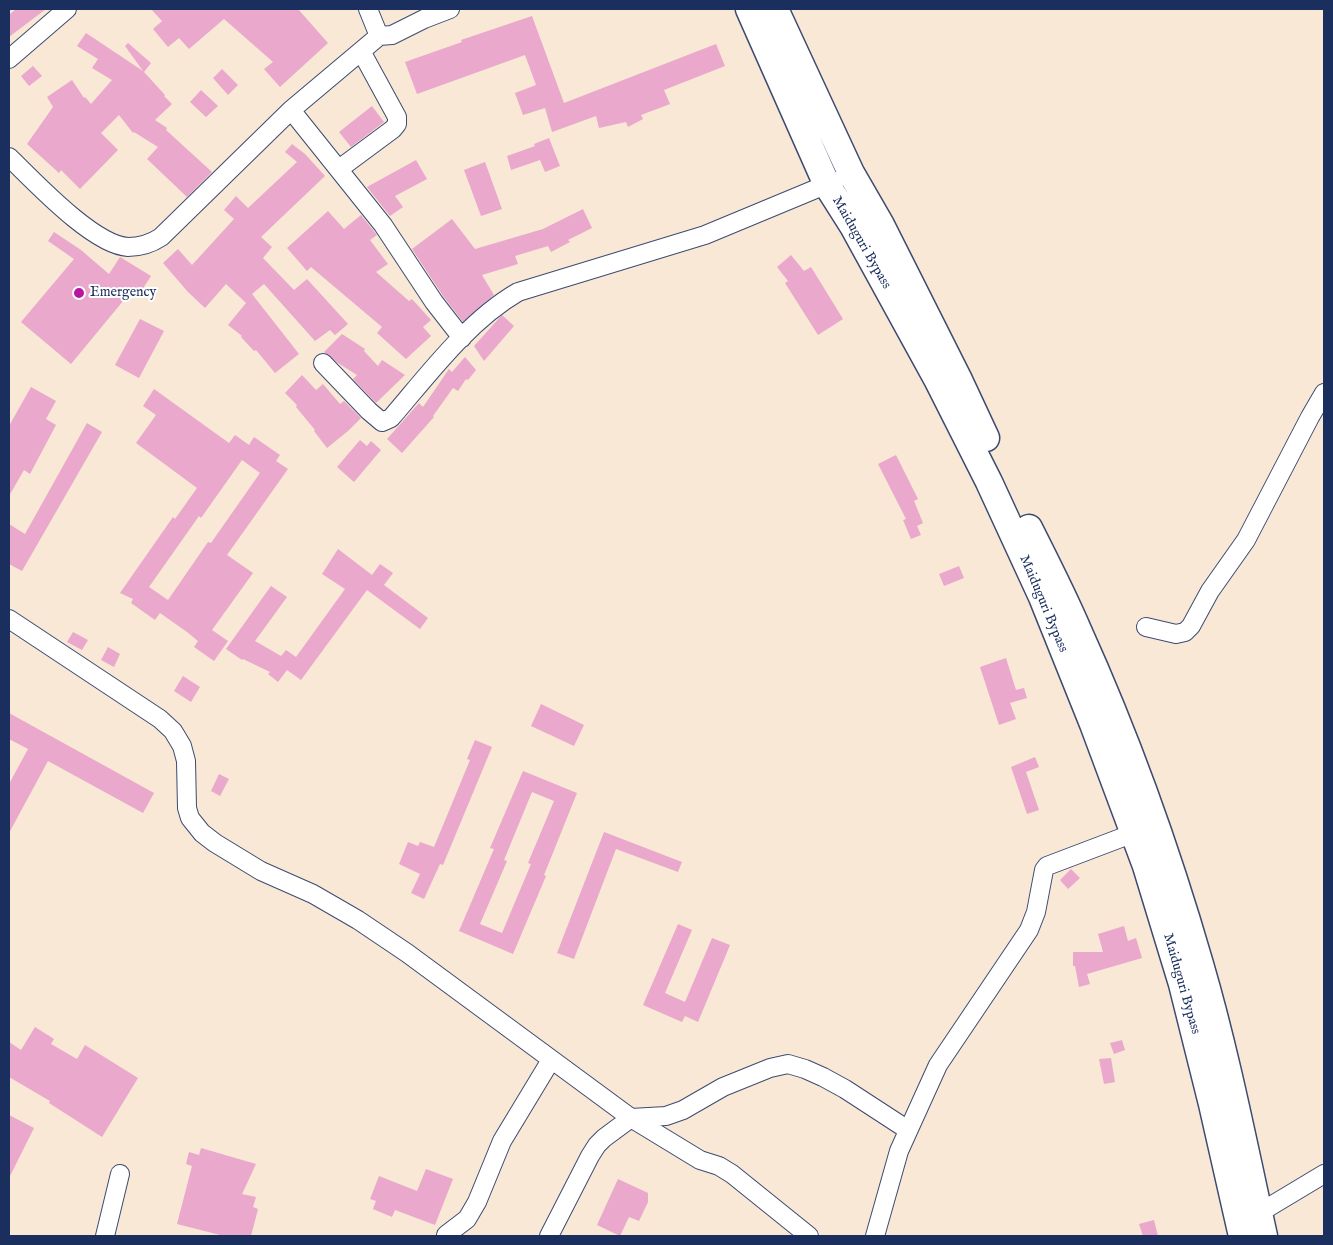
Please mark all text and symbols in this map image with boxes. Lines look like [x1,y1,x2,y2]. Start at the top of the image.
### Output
street label: Maiduguri Bypass [828,194,894,292]
place label: Emergency [90,285,156,301]
marker: Emergency [72,286,86,300]
street label: Maiduguri Bypass [1015,553,1071,655]
street label: Maiduguri Bypass [1159,932,1203,1036]

